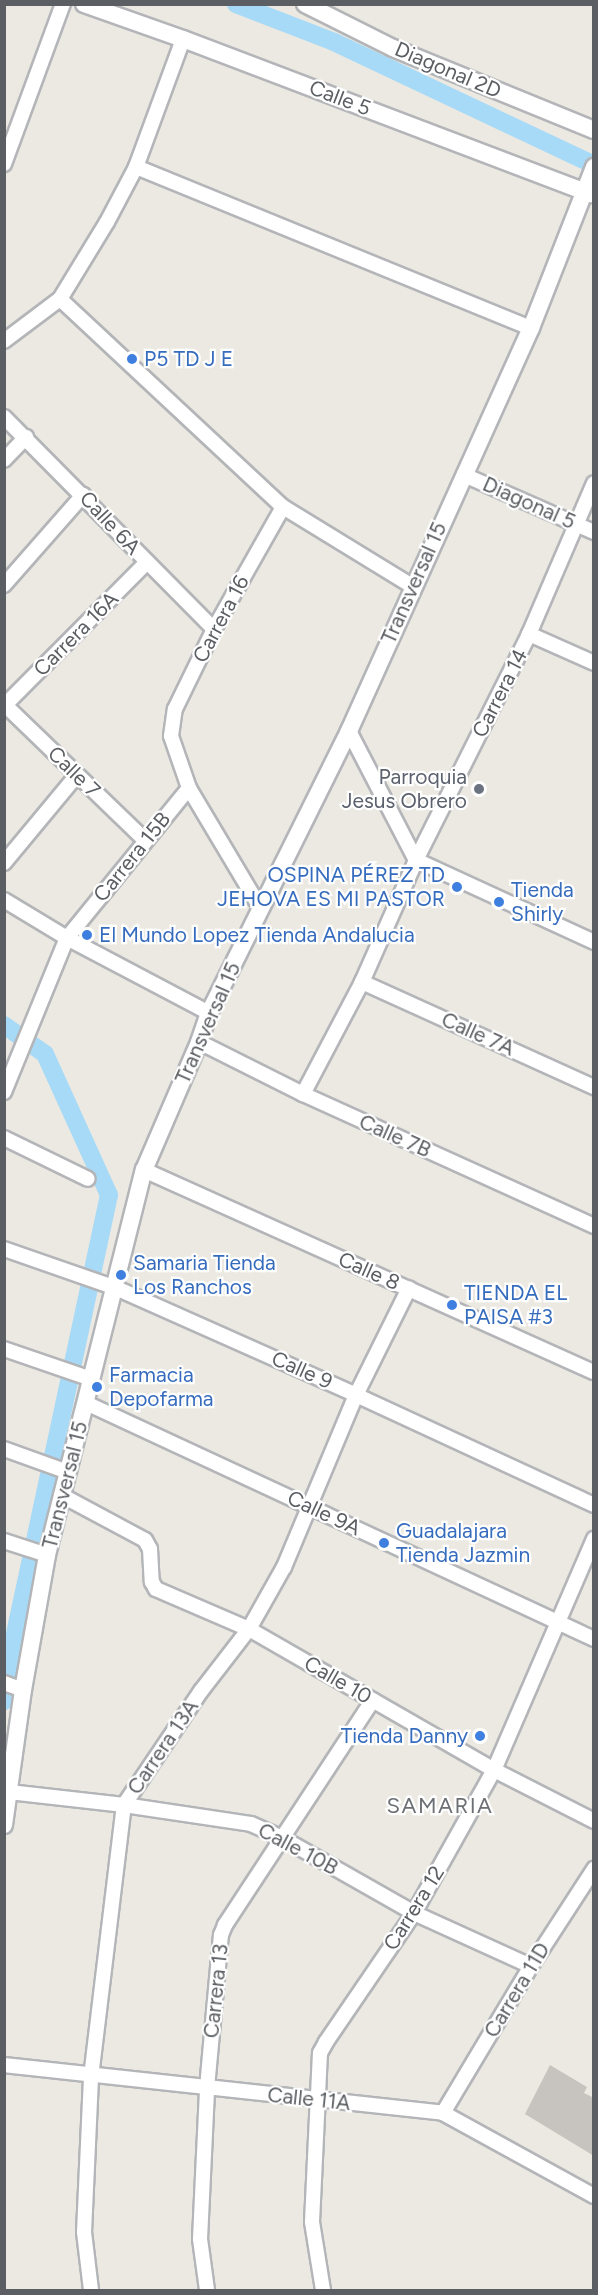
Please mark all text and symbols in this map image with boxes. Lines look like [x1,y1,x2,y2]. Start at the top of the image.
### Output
street label: Diagonal 2D [391,36,505,104]
street label: Calle 5 [306,75,374,121]
place label: P5 TD J E [144,346,233,372]
marker: P5 TD J E [125,352,139,366]
street label: Diagonal 5 [479,471,579,535]
street label: Calle 6A [74,486,146,560]
street label: Transversal 15 [376,518,452,648]
street label: Carrera 16 [188,571,254,667]
street label: Carrera 16A [28,586,124,682]
street label: Carrera 14 [467,644,533,742]
street label: Calle 7 [43,741,105,803]
place label: Parroquia Jesus Obrero [342,764,467,814]
marker: Parroquia Jesus Obrero [472,782,486,796]
street label: Carrera 15B [88,807,176,907]
place label: OSPINA PÉREZ TD JEHOVA ES MI PASTOR [217,862,445,912]
place label: Tienda Shirly [511,877,574,927]
marker: OSPINA PÉREZ TD JEHOVA ES MI PASTOR [450,880,464,894]
marker: Tienda Shirly [492,895,506,909]
place label: El Mundo Lopez Tienda Andalucia [99,922,415,948]
marker: El Mundo Lopez Tienda Andalucia [80,928,94,942]
street label: Transversal 15 [170,958,246,1088]
street label: Calle 7A [438,1007,518,1061]
street label: Calle 7B [355,1109,435,1163]
street label: Calle 8 [334,1246,404,1296]
place label: Samaria Tienda Los Ranchos [133,1250,276,1300]
marker: Samaria Tienda Los Ranchos [114,1268,128,1282]
place label: TIENDA EL PAISA #3 [464,1280,567,1330]
marker: TIENDA EL PAISA #3 [445,1298,459,1312]
street label: Calle 9 [268,1346,336,1394]
place label: Farmacia Depofarma [109,1362,214,1412]
marker: Farmacia Depofarma [90,1380,104,1394]
street label: Transversal 15 [37,1419,93,1551]
street label: Calle 9A [283,1485,365,1541]
place label: Guadalajara Tienda Jazmin [396,1518,530,1568]
marker: Guadalajara Tienda Jazmin [377,1536,391,1550]
street label: Calle 10 [300,1651,376,1709]
street label: Carrera 13A [122,1695,204,1799]
place label: Tienda Danny [341,1723,468,1749]
marker: Tienda Danny [473,1729,487,1743]
district label: SAMARIA [386,1793,494,1819]
street label: Calle 10B [254,1818,342,1880]
street label: Carrera 12 [378,1861,450,1955]
street label: Carrera 11D [479,1938,555,2042]
street label: Carrera 13 [199,1943,233,2039]
street label: Calle 11A [266,2082,352,2116]

